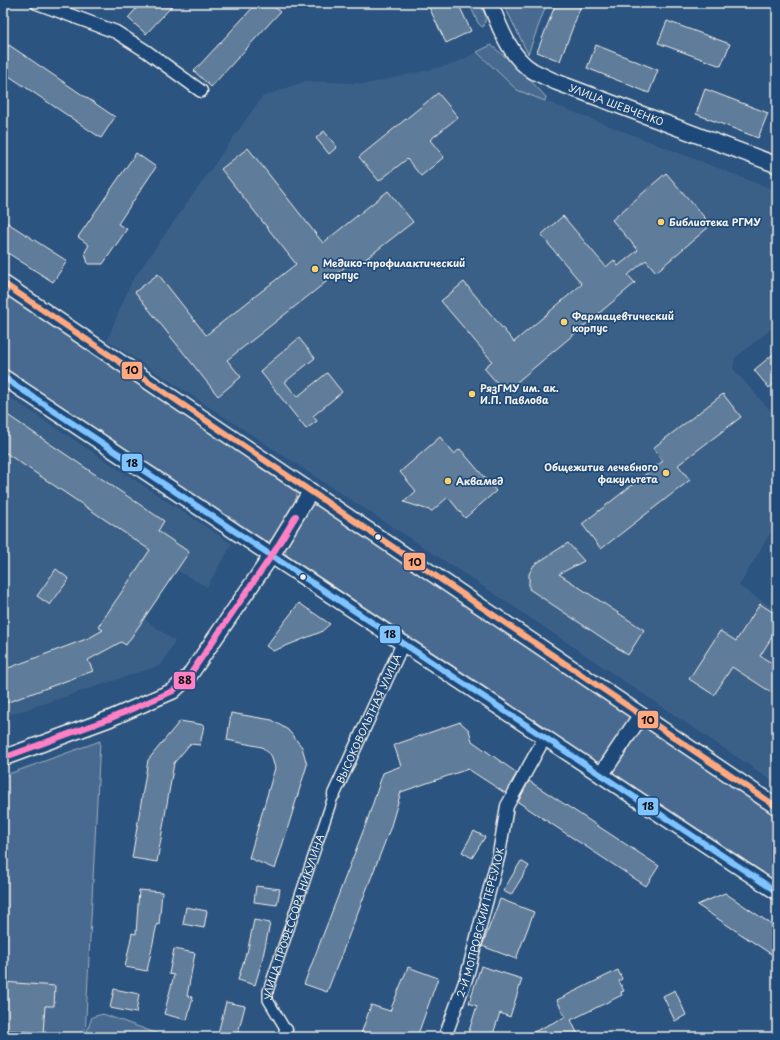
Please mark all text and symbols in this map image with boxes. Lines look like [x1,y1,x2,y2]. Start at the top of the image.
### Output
street label: УЛИЦА ШЕВЧЕНКО [567,80,666,129]
place label: Библиотека РГМУ [669,214,761,229]
marker: Библиотека РГМУ [656,217,666,227]
place label: Медико-профилактический корпус [323,255,465,282]
marker: Медико-профилактический корпус [310,264,320,274]
place label: Фармацевтический корпус [572,308,674,335]
marker: Фармацевтический корпус [559,317,569,327]
line badge: 10 [121,361,143,380]
text: 10 [125,361,139,378]
place label: РязГМУ им. ак. И.П. Павлова [480,380,559,407]
marker: РязГМУ им. ак. И.П. Павлова [467,389,477,399]
line badge: 18 [121,453,143,472]
text: 18 [126,454,138,471]
place label: Общежитие лечебного факультета [544,459,658,487]
marker: Общежитие лечебного факультета [661,468,671,478]
place label: Аквамед [456,473,503,488]
marker: Аквамед [443,476,453,486]
unlabelled marker [373,532,383,542]
line badge: 10 [403,552,426,571]
text: 10 [408,553,422,570]
unlabelled marker [298,572,308,582]
line badge: 18 [379,625,401,644]
text: 18 [384,625,396,642]
street label: ВЫСОКОВОЛЬТНАЯ УЛИЦА [332,651,404,785]
line badge: 88 [173,671,196,690]
text: 88 [178,671,192,688]
line badge: 10 [637,710,659,729]
text: 10 [641,711,655,728]
line badge: 18 [637,797,659,816]
text: 18 [642,797,654,814]
street label: УЛИЦА ПРОФЕССОРА НИКУЛИНА [259,832,327,1000]
street label: 2-Й МОПРОВСКИЙ ПЕРЕУЛОК [452,846,507,999]

